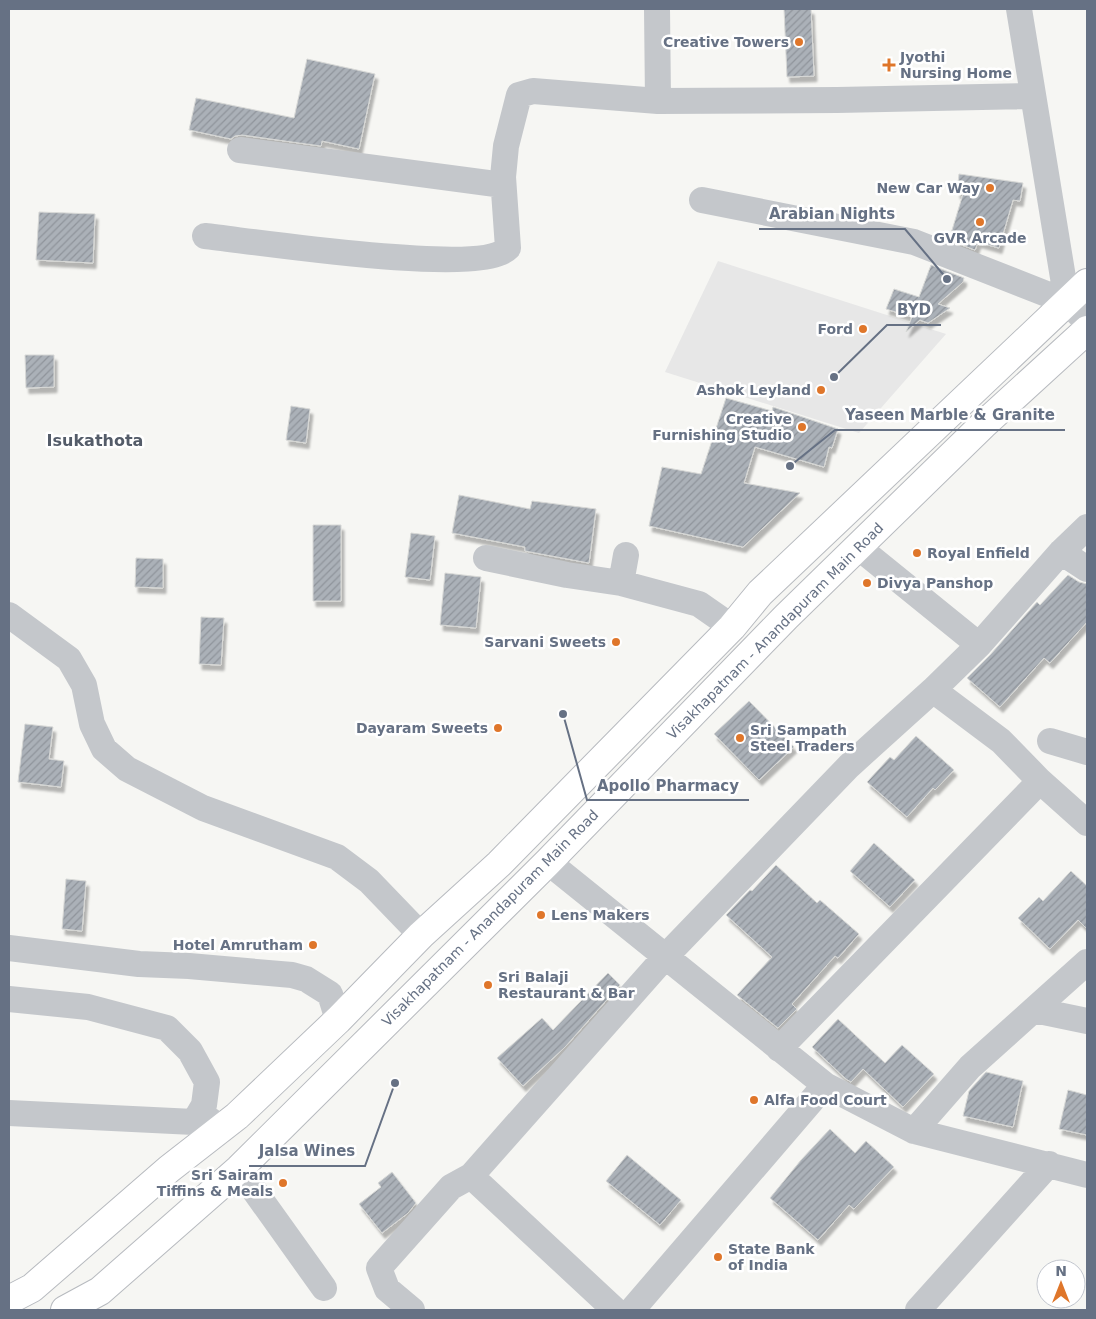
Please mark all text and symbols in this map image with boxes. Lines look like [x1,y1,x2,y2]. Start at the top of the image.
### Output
place label: Creative Towers [663,34,789,50]
marker: Creative Towers [793,36,805,48]
place label: Jyothi Nursing Home [899,49,1012,81]
marker: Jyothi Nursing Home [882,58,896,72]
place label: New Car Way [876,180,980,196]
marker: New Car Way [984,182,996,194]
callout: Arabian Nights [759,199,905,229]
text: Arabian Nights [769,205,895,223]
marker: GVR Arcade [974,216,986,228]
place label: GVR Arcade [934,230,1026,246]
callout: BYD [887,295,941,325]
text: BYD [897,301,931,319]
place label: Ford [817,321,853,337]
marker: Ford [857,323,869,335]
place label: Ashok Leyland [696,382,811,398]
marker: Ashok Leyland [815,384,827,396]
callout: Yaseen Marble & Granite [835,400,1065,430]
text: Yaseen Marble & Granite [844,406,1055,424]
place label: Creative Furnishing Studio [652,411,792,443]
marker: Creative Furnishing Studio [796,421,808,433]
district label: Isukathota [47,431,143,450]
street label: Visakhapatnam - Anandapuram Main Road [664,520,886,742]
place label: Royal Enfield [927,545,1030,561]
marker: Royal Enfield [911,547,923,559]
place label: Divya Panshop [877,575,993,591]
marker: Divya Panshop [861,577,873,589]
place label: Sarvani Sweets [484,634,606,650]
marker: Sarvani Sweets [610,636,622,648]
place label: Dayaram Sweets [356,720,488,736]
marker: Dayaram Sweets [492,722,504,734]
place label: Sri Sampath Steel Traders [750,722,855,754]
marker: Sri Sampath Steel Traders [734,732,746,744]
callout: Apollo Pharmacy [587,770,749,800]
text: Apollo Pharmacy [597,777,739,795]
street label: Visakhapatnam - Anandapuram Main Road [379,807,601,1029]
place label: Lens Makers [551,907,650,923]
marker: Lens Makers [535,909,547,921]
place label: Hotel Amrutham [173,937,303,953]
marker: Hotel Amrutham [307,939,319,951]
place label: Sri Balaji Restaurant & Bar [498,969,635,1001]
marker: Sri Balaji Restaurant & Bar [482,979,494,991]
place label: Alfa Food Court [764,1092,887,1108]
marker: Alfa Food Court [748,1094,760,1106]
callout: Jalsa Wines [249,1136,365,1166]
text: Jalsa Wines [258,1142,355,1160]
place label: Sri Sairam Tiffins & Meals [157,1167,273,1199]
marker: Sri Sairam Tiffins & Meals [277,1177,289,1189]
place label: State Bank of India [728,1241,815,1273]
marker: State Bank of India [712,1251,724,1263]
north arrow [1036,1259,1086,1309]
text: N [1055,1263,1067,1279]

